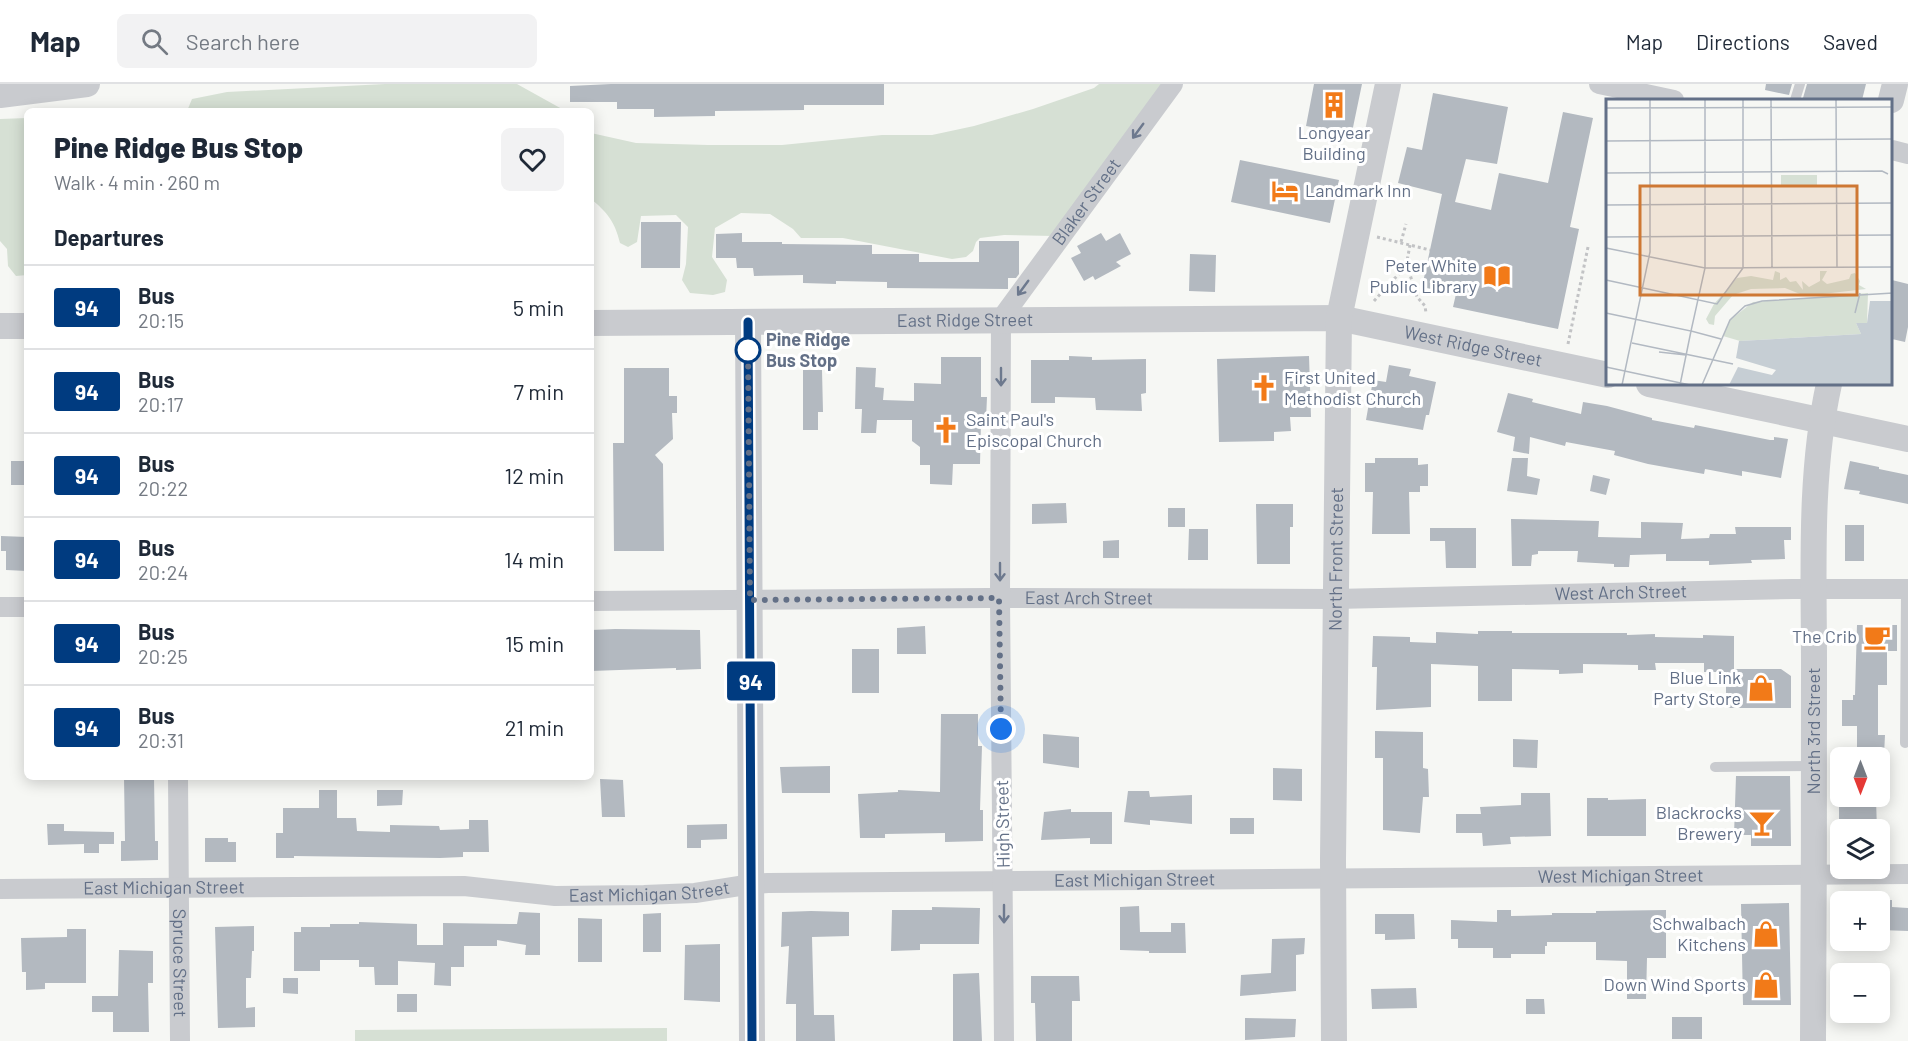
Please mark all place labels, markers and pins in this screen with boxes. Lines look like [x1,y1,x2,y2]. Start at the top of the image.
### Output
building icon: Longyear Building [1319,90,1349,120]
place label: Longyear Building [1298,121,1371,164]
hotel icon: Landmark Inn [1270,176,1300,206]
place label: Landmark Inn [1305,179,1411,201]
place label: Peter White Public Library [1369,254,1477,297]
library icon: Peter White Public Library [1482,261,1512,291]
place label: Pine Ridge Bus Stop [766,328,850,371]
marker: Pine Ridge Bus Stop [735,337,761,363]
place label: First United Methodist Church [1284,366,1421,409]
church icon: First United Methodist Church [1249,373,1279,403]
place label: Saint Paul's Episcopal Church [966,408,1102,451]
church icon: Saint Paul's Episcopal Church [931,415,961,445]
cafe icon: The Crib [1862,622,1892,652]
place label: The Crib [1792,625,1857,647]
place label: Blue Link Party Store [1653,666,1741,709]
shop icon: Blue Link Party Store [1746,673,1776,703]
place label: Blackrocks Brewery [1656,801,1742,844]
bar icon: Blackrocks Brewery [1747,808,1777,838]
place label: Schwalbach Kitchens [1652,912,1746,955]
shop icon: Schwalbach Kitchens [1751,919,1781,949]
shop icon: Down Wind Sports [1751,970,1781,1000]
place label: Down Wind Sports [1604,973,1746,995]

